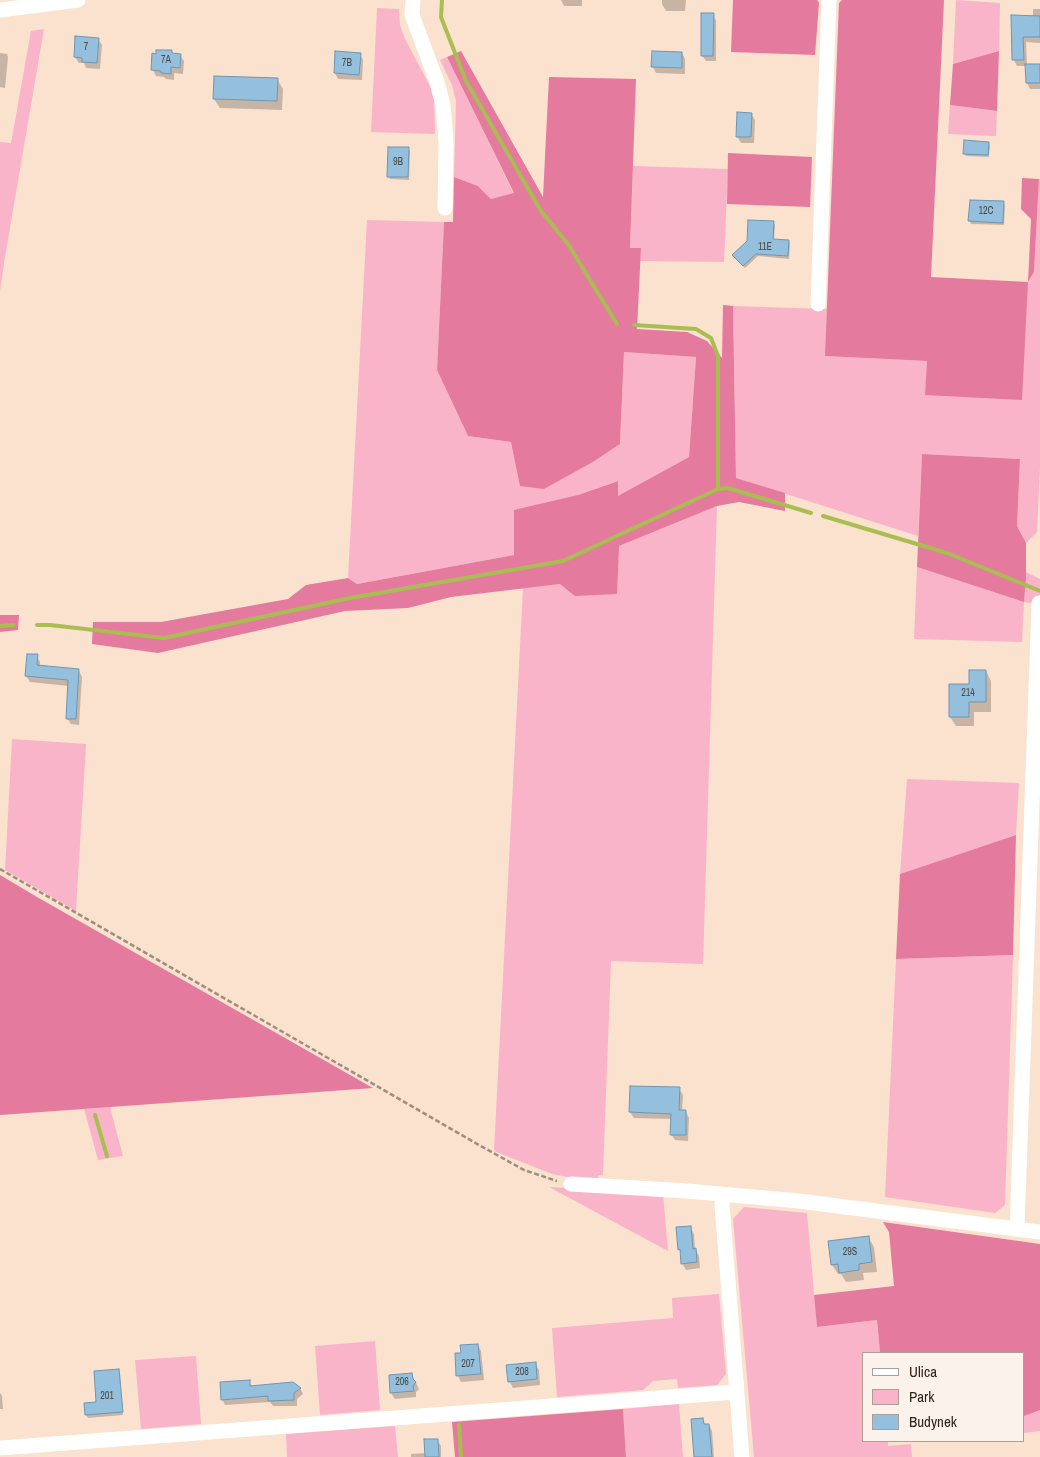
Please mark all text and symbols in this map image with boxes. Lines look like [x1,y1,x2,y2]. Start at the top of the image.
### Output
house number: 7 [84,41,88,53]
house number: 7A [161,54,171,66]
house number: 7B [342,57,352,69]
house number: 9B [393,156,403,168]
house number: 12C [978,205,994,217]
house number: 11E [758,241,772,253]
house number: 214 [961,687,975,699]
house number: 29S [843,1246,857,1258]
legend [862,1352,1025,1442]
house number: 207 [461,1358,475,1370]
text: Ulica [909,1361,937,1382]
house number: 208 [515,1366,529,1378]
house number: 206 [395,1376,409,1388]
text: Park [909,1386,934,1407]
house number: 201 [100,1390,114,1402]
text: Budynek [909,1411,957,1432]

